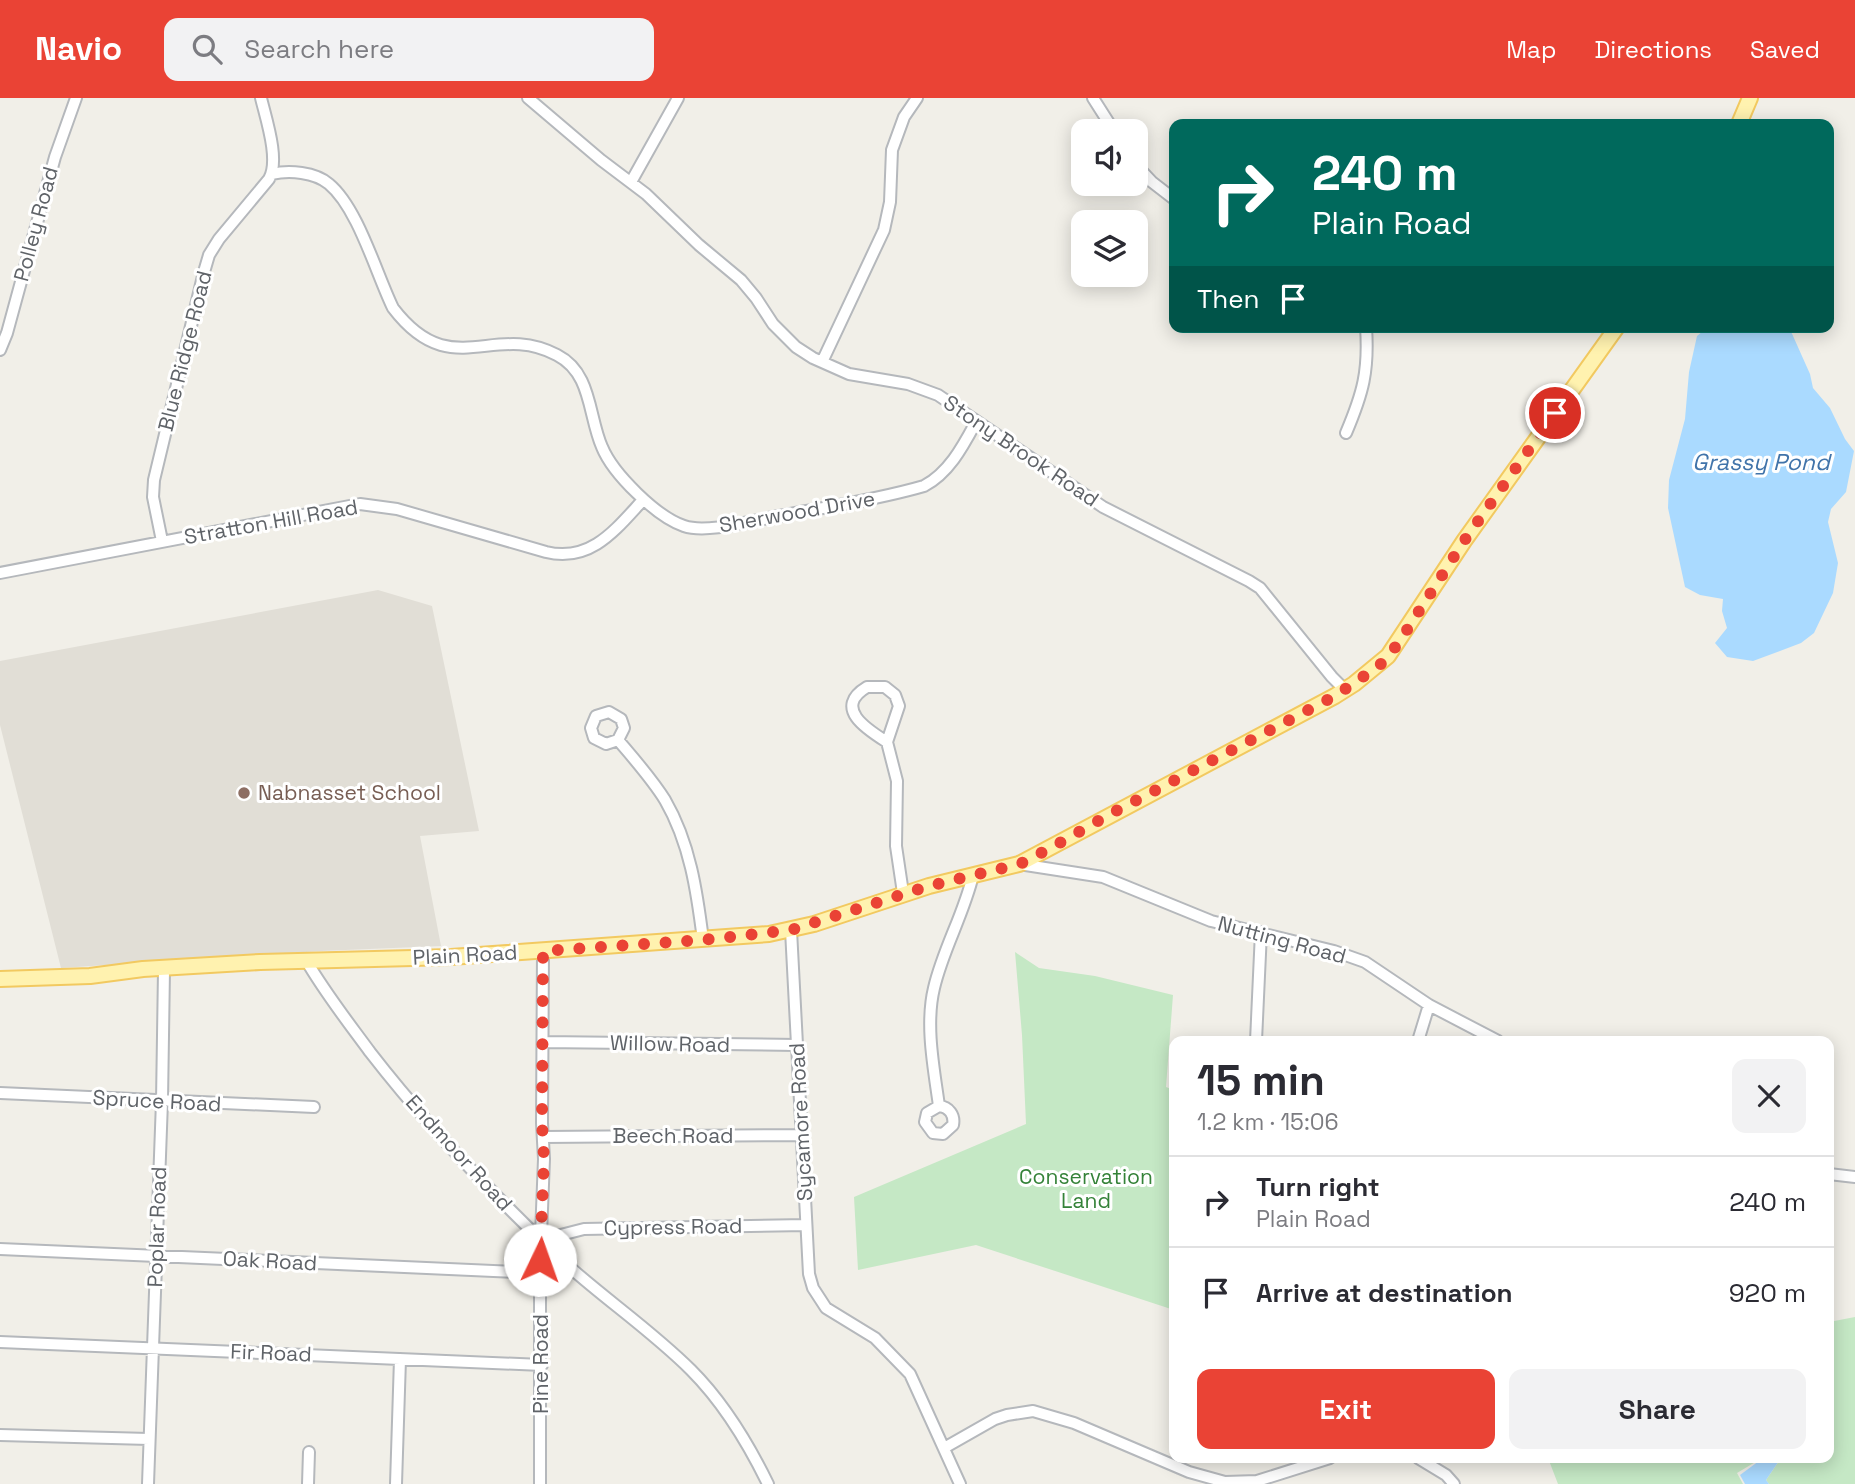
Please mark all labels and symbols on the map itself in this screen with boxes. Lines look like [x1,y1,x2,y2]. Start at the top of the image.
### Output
street label: Polley Road [7,163,64,284]
street label: Blue Ridge Road [152,268,218,434]
pin [1525,383,1585,443]
street label: Stony Brook Road [938,389,1104,513]
water label: Grassy Pond [1692,447,1832,477]
street label: Sherwood Drive [717,485,877,539]
street label: Stratton Hill Road [182,493,360,550]
place label: Nabnasset School [258,779,441,806]
marker: Nabnasset School [236,785,252,801]
street label: Nutting Road [1215,909,1349,970]
street label: Plain Road [412,938,518,971]
street label: Willow Road [610,1029,730,1058]
street label: Sycamore Road [783,1042,818,1202]
street label: Spruce Road [92,1084,222,1117]
street label: Endmoor Road [400,1089,519,1216]
street label: Beech Road [612,1122,734,1149]
park label: Conservation Land [1019,1163,1153,1214]
street label: Poplar Road [141,1166,172,1288]
street label: Cypress Road [603,1212,743,1241]
position arrow [503,1223,577,1297]
street label: Oak Road [222,1245,318,1276]
street label: Pine Road [527,1314,554,1414]
street label: Fir Road [230,1338,312,1367]

